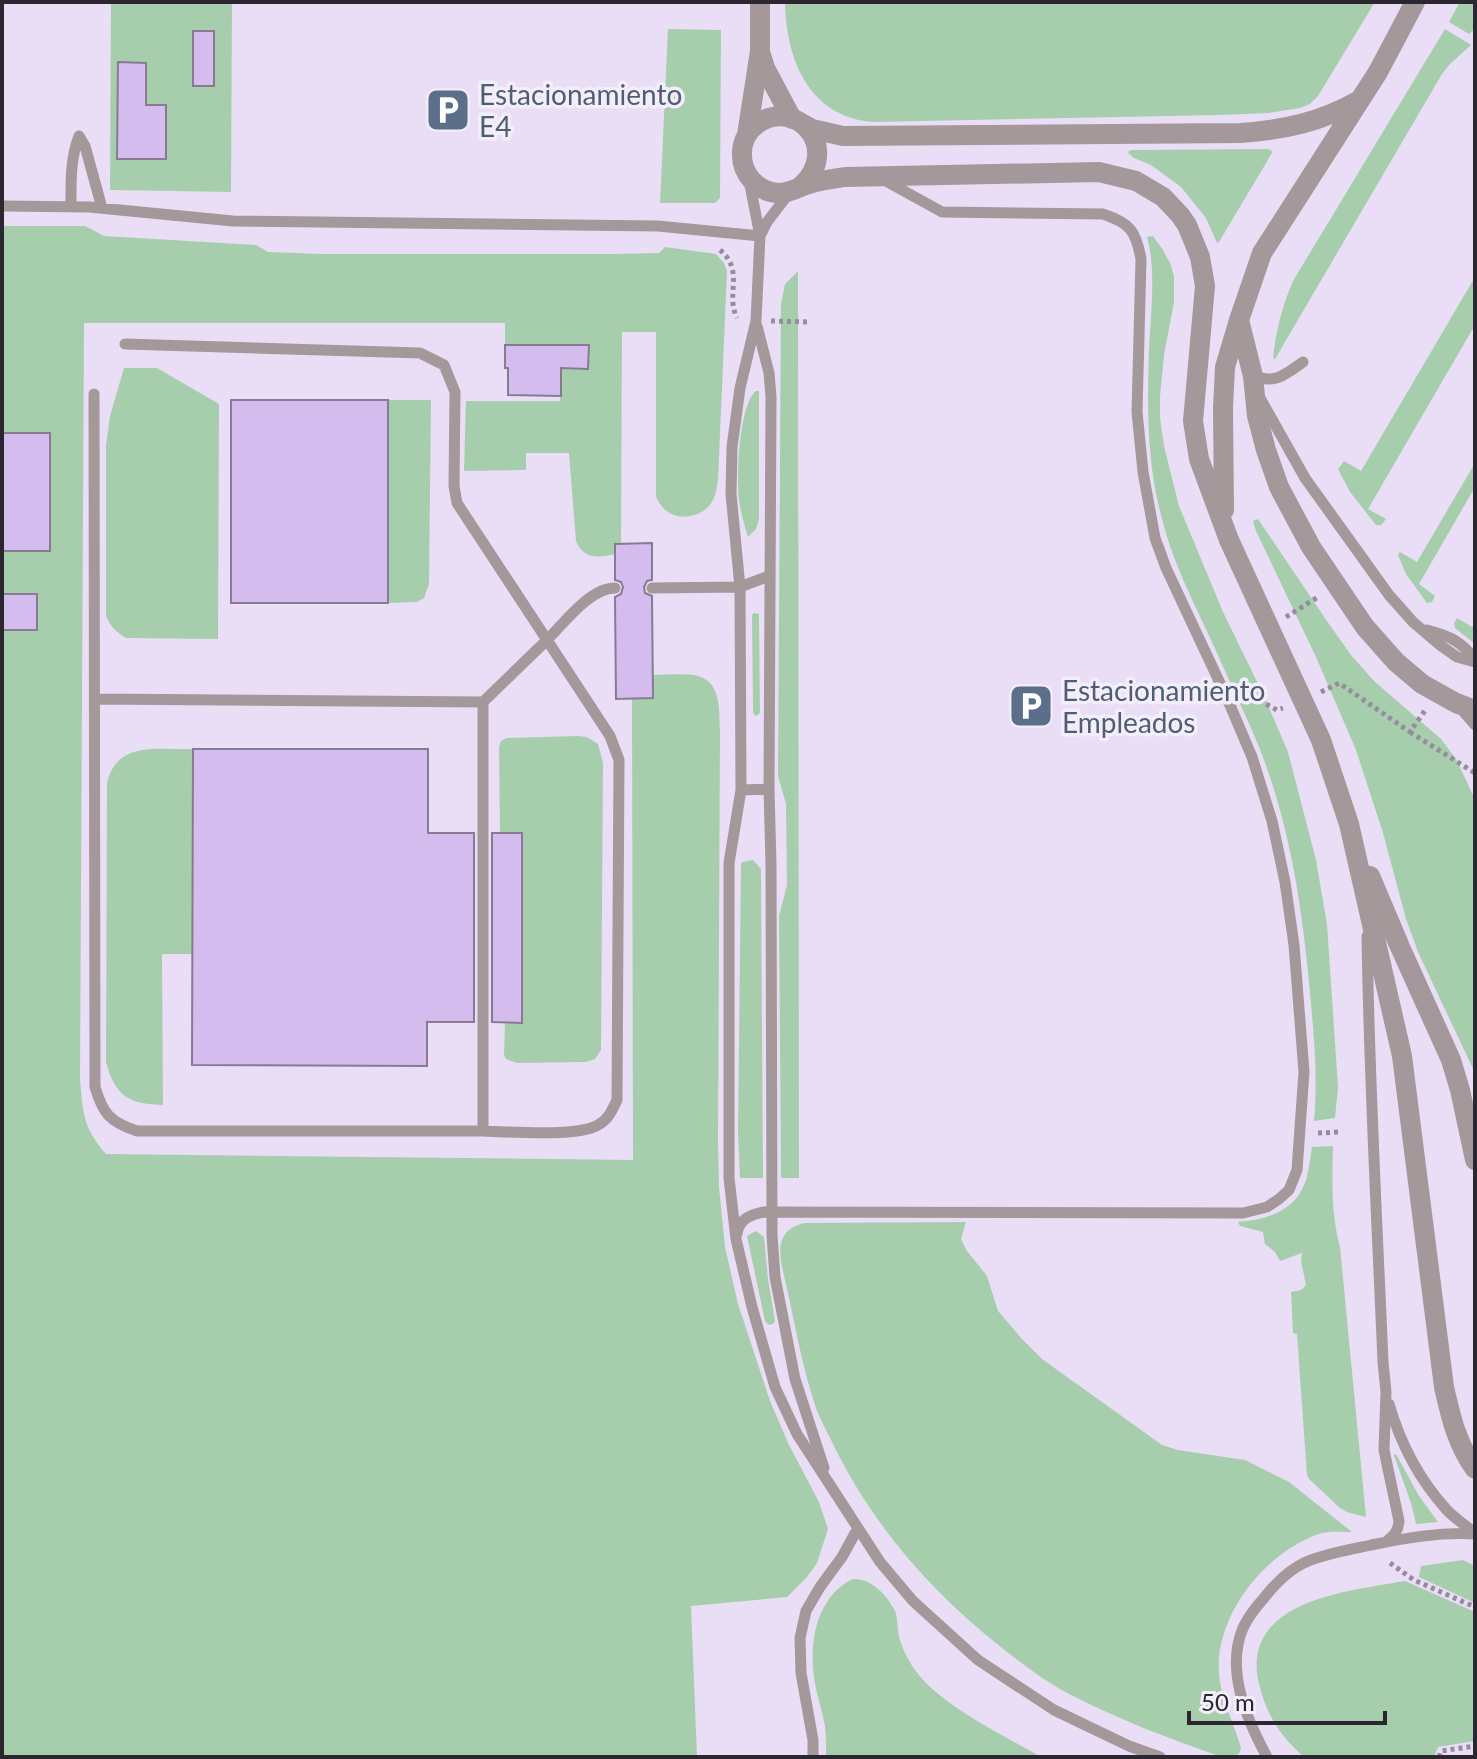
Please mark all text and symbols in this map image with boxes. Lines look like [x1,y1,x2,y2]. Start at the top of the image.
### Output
place label: Estacionamiento E4 [479,77,682,143]
parking icon: Estacionamiento E4 [424,86,472,134]
place label: Estacionamiento Empleados [1062,673,1265,739]
parking icon: Estacionamiento Empleados [1007,682,1055,730]
scale bar [1189,1675,1385,1725]
text: 50 m [1201,1687,1255,1716]

